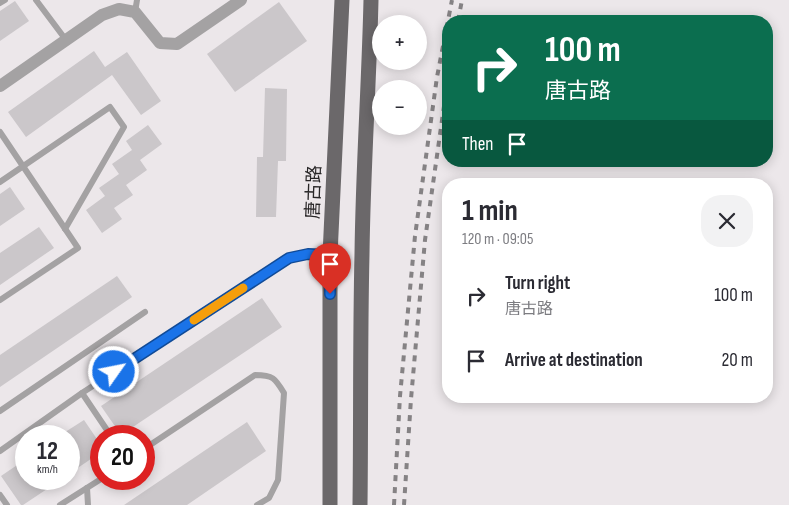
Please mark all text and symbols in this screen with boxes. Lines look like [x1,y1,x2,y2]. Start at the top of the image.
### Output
map controls [372,15,427,135]
button: + [372,15,427,70]
text: 100 m [545,29,621,72]
icon: right [462,35,527,100]
text: 唐古路 [545,78,611,105]
button: − [372,80,427,135]
icon: arrive [503,130,531,158]
text: Then [462,133,493,156]
street label: 唐古路 [303,165,325,219]
text: 1 min [462,193,518,229]
button: close [701,195,753,247]
text: 120 m · 09:05 [462,230,533,249]
pin [309,243,351,294]
icon: arrive [316,250,344,278]
text: Turn right [505,272,570,295]
icon: right [462,282,490,310]
text: 100 m [714,284,753,307]
text: 唐古路 [505,300,553,319]
position arrow [87,345,139,397]
icon: arrive [462,347,490,375]
text: Arrive at destination [505,349,643,372]
text: 20 m [721,349,753,372]
speed limit sign: 20 [90,425,155,490]
text: 12 [37,436,58,467]
text: km/h [37,462,58,477]

